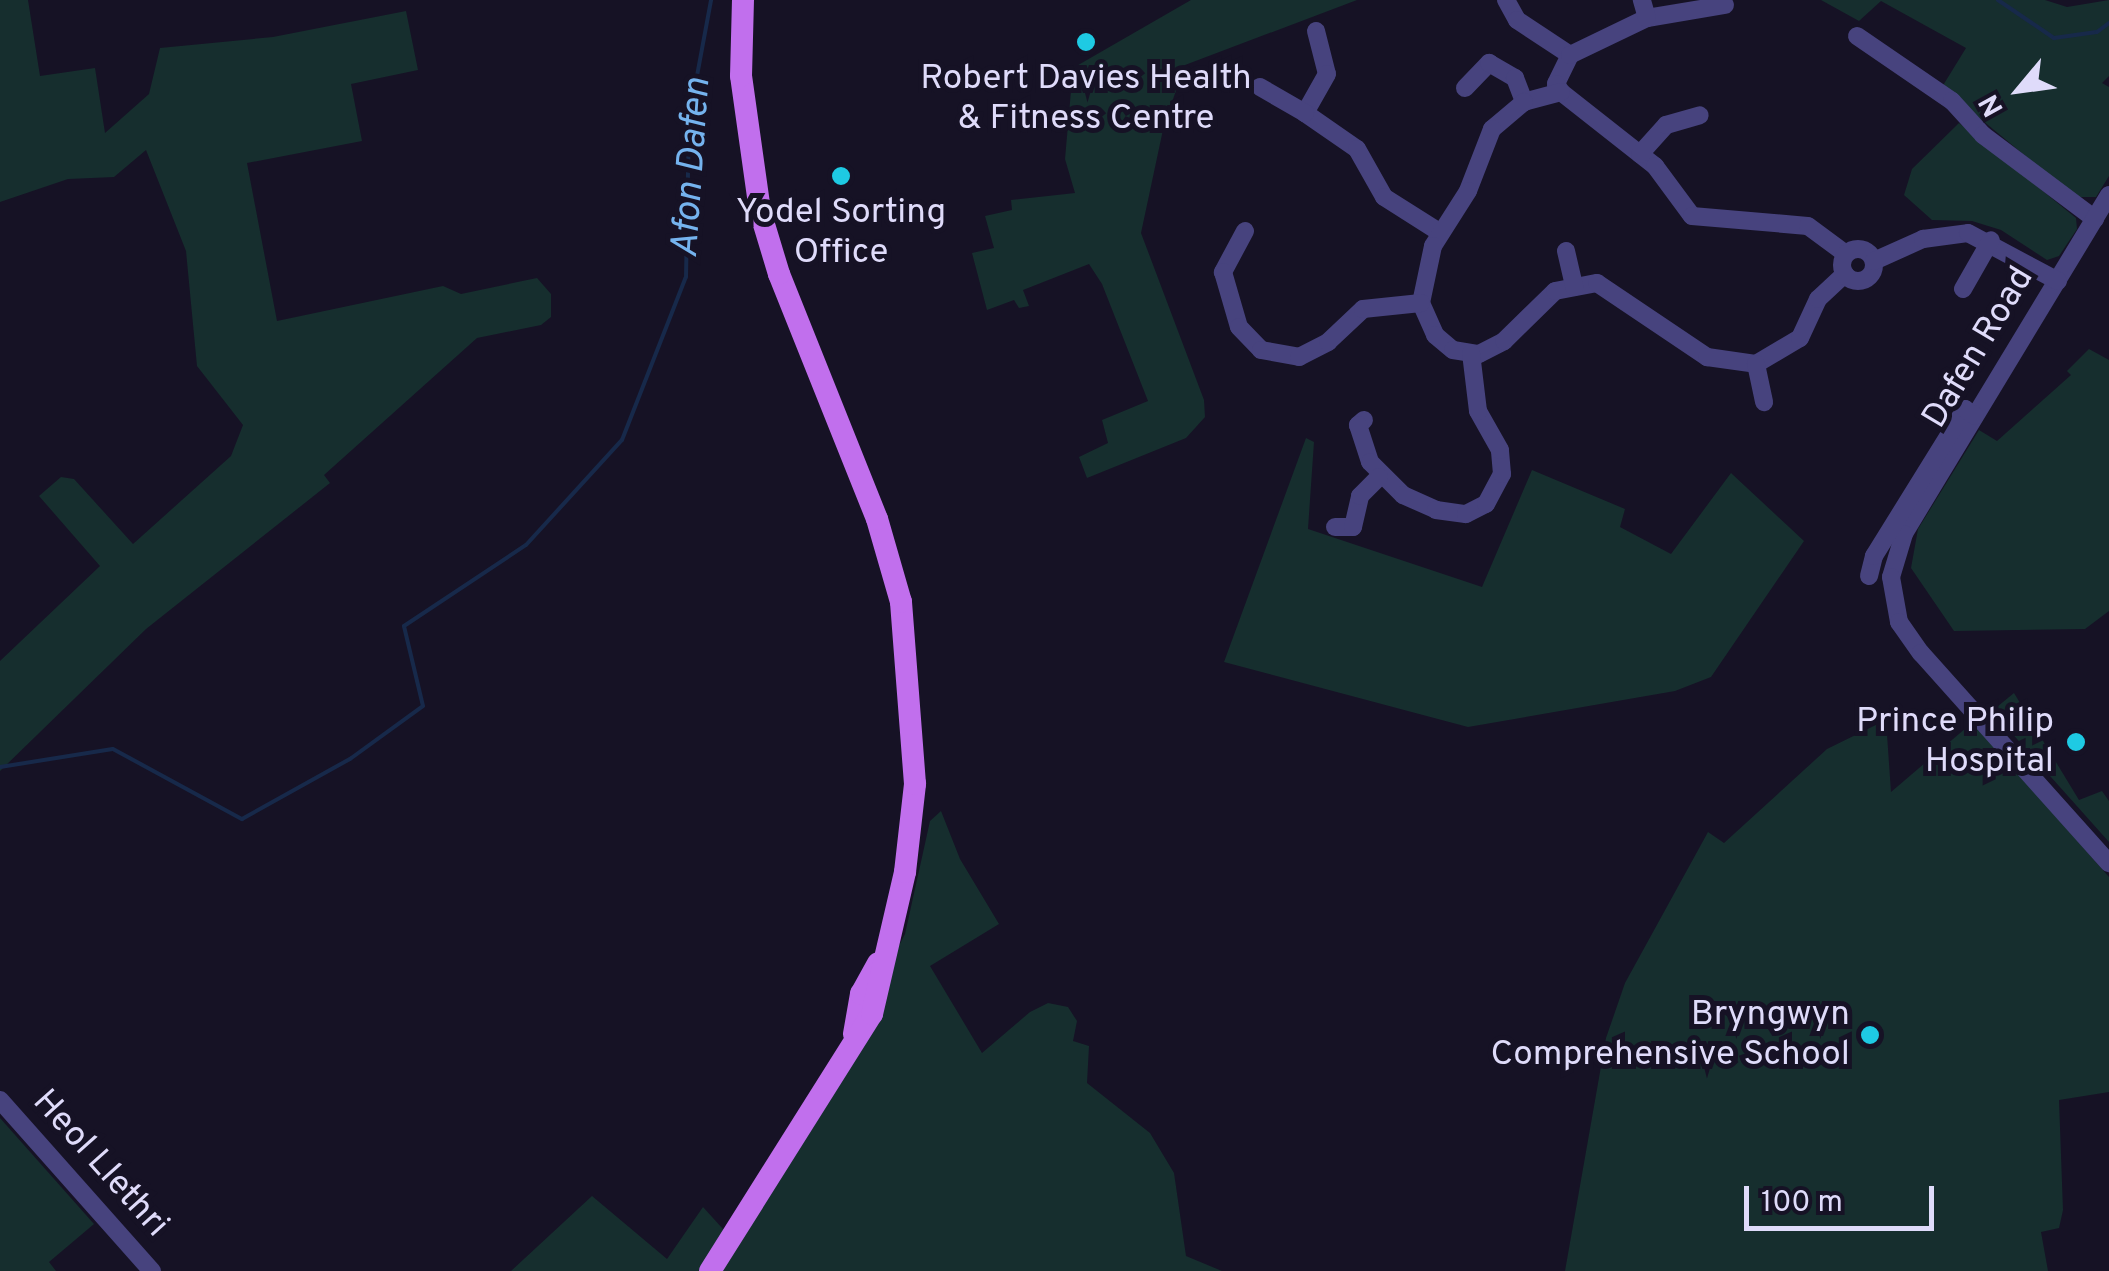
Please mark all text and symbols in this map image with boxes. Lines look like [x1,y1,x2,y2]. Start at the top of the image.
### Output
marker: Robert Davies Health & Fitness Centre [1075,31,1097,53]
north arrow [1969,40,2069,140]
place label: Robert Davies Health & Fitness Centre [920,58,1252,140]
water label: Afon Dafen [664,76,722,260]
text: N [1972,87,2013,122]
marker: Yodel Sorting Office [830,165,852,187]
place label: Yodel Sorting Office [736,192,946,274]
street label: Dafen Road [1915,260,2043,436]
place label: Prince Philip Hospital [1856,701,2054,783]
marker: Prince Philip Hospital [2063,729,2089,755]
place label: Bryngwyn Comprehensive School [1490,994,1850,1076]
marker: Bryngwyn Comprehensive School [1859,1024,1881,1046]
street label: Heol Llethri [23,1082,177,1246]
scale bar [1749,1166,1939,1228]
text: 100 m [1761,1185,1843,1222]

